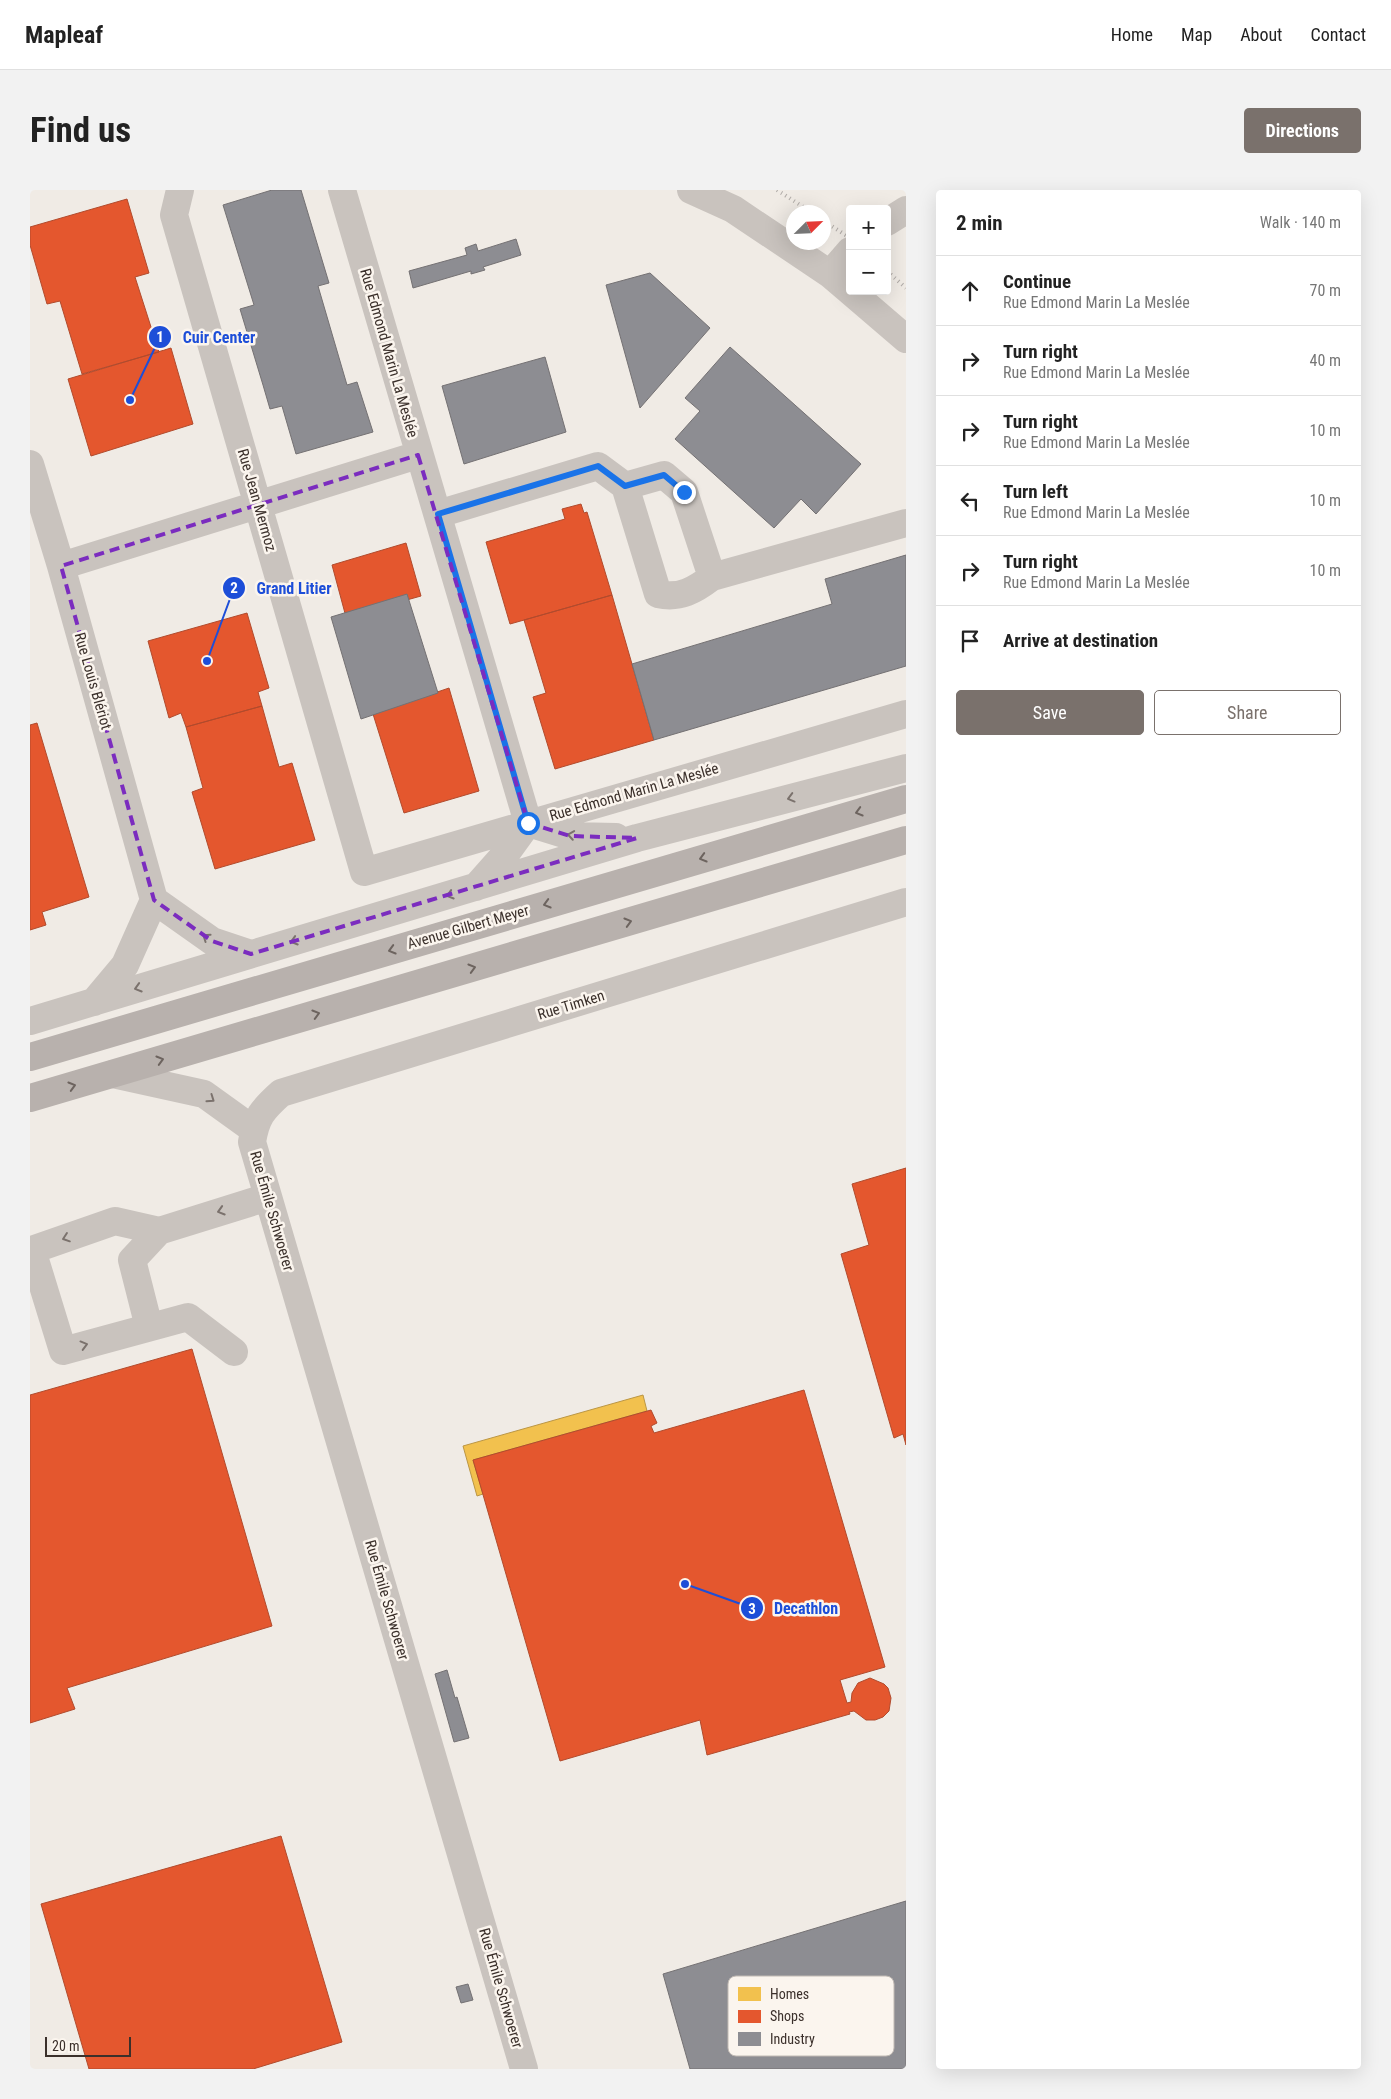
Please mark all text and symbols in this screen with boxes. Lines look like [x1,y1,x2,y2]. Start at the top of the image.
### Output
text: Mapleaf [25,21,103,49]
text: Home [1111,24,1153,45]
text: Map [1181,24,1212,45]
text: About [1240,24,1282,45]
text: Contact [1310,24,1366,45]
button: Directions [1244,108,1361,153]
text: Find us [30,110,131,151]
north arrow [786,205,831,250]
map controls [846,205,891,295]
button: + [846,205,891,250]
text: 2 min [956,211,1003,235]
text: Walk · 140 m [1260,213,1341,232]
button: − [846,250,891,295]
street label: Rue Edmond Marin La Meslée [356,266,422,440]
text: Continue [1003,270,1071,293]
icon: ahead [956,277,984,305]
text: 70 m [1309,281,1341,300]
text: Rue Edmond Marin La Meslée [1003,293,1190,312]
callout: Cuir Center [147,322,265,353]
text: 1 [156,328,164,346]
text: Cuir Center [183,328,255,347]
text: Turn right [1003,340,1078,363]
icon: right [956,347,984,375]
text: 40 m [1309,351,1341,370]
text: Rue Edmond Marin La Meslée [1003,363,1190,382]
text: Turn right [1003,410,1078,433]
icon: right [956,417,984,445]
text: 10 m [1309,421,1341,440]
text: Rue Edmond Marin La Meslée [1003,433,1190,452]
street label: Rue Jean Mermoz [234,447,280,553]
text: Turn left [1003,480,1068,503]
route end [673,481,696,504]
icon: left [956,487,984,515]
text: 10 m [1309,491,1341,510]
text: Rue Edmond Marin La Meslée [1003,503,1190,522]
text: Turn right [1003,550,1078,573]
icon: right [956,557,984,585]
text: 10 m [1309,561,1341,580]
callout: Grand Litier [221,573,341,604]
text: Rue Edmond Marin La Meslée [1003,573,1190,592]
text: 2 [230,579,238,597]
text: Grand Litier [256,579,332,598]
icon: arrive [956,627,984,655]
text: Arrive at destination [1003,629,1158,652]
street label: Rue Louis Blériot [71,630,115,732]
button: Save [956,690,1144,735]
button: Share [1154,690,1341,735]
street label: Rue Edmond Marin La Meslée [547,759,721,825]
one-way arrow [787,792,796,803]
one-way arrow [856,807,864,817]
route start [517,812,540,835]
one-way arrow [567,830,576,840]
one-way arrow [700,853,708,863]
one-way arrow [446,889,454,899]
one-way arrow [544,899,552,909]
street label: Avenue Gilbert Meyer [405,901,531,953]
one-way arrow [623,918,631,928]
one-way arrow [202,934,212,943]
one-way arrow [290,936,299,946]
one-way arrow [388,944,396,954]
one-way arrow [467,964,476,974]
one-way arrow [135,983,143,993]
street label: Rue Timken [535,986,607,1024]
one-way arrow [311,1009,320,1019]
one-way arrow [156,1055,164,1065]
one-way arrow [67,1081,75,1091]
one-way arrow [205,1093,215,1102]
street label: Rue Émile Schwoerer [246,1149,298,1274]
one-way arrow [218,1206,226,1216]
one-way arrow [62,1232,71,1242]
one-way arrow [79,1340,88,1351]
street label: Rue Émile Schwoerer [361,1538,413,1663]
callout: Decathlon [739,1593,849,1624]
text: Decathlon [774,1599,838,1618]
text: 3 [748,1600,756,1618]
street label: Rue Émile Schwoerer [475,1926,527,2051]
legend [728,1976,894,2056]
text: Homes [770,1986,809,2002]
text: Shops [770,2008,804,2024]
text: Industry [770,2031,815,2047]
scale bar [45,2034,131,2057]
text: 20 m [52,2038,80,2054]

